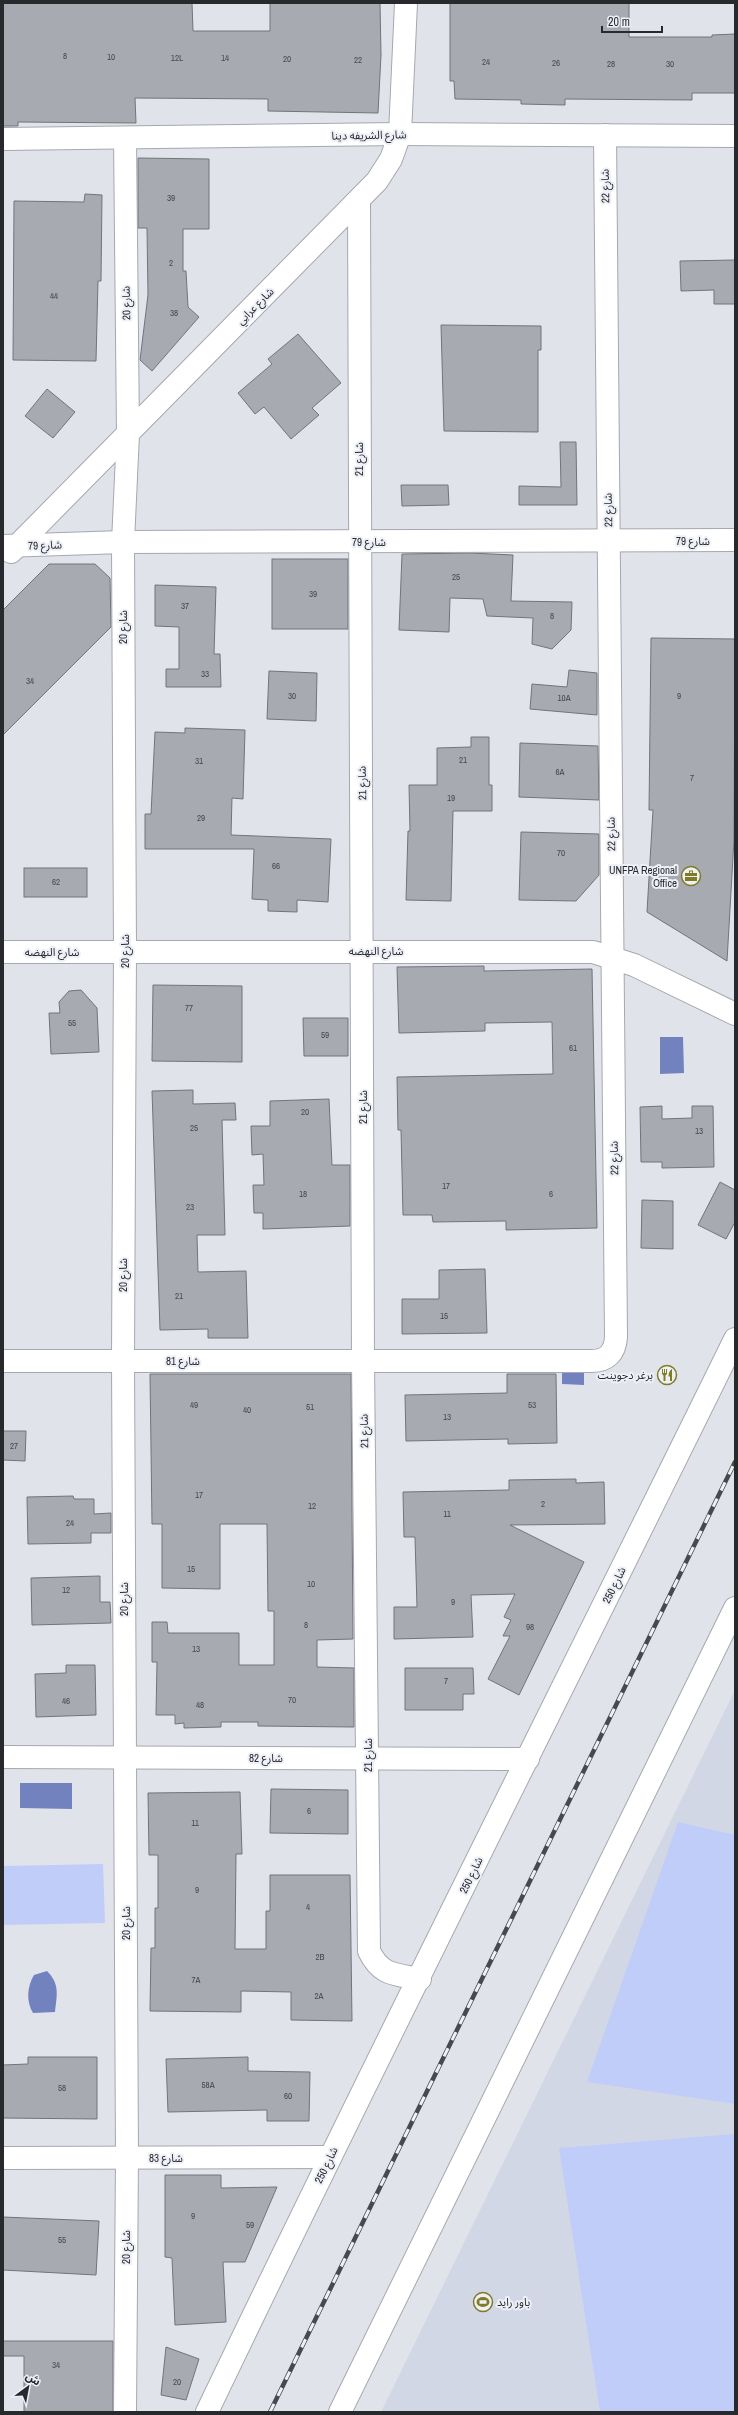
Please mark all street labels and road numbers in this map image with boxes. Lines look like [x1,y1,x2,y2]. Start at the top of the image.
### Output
street label: شارع الشريفه دينا [331,127,407,144]
street label: شارع 22 [598,168,613,203]
street label: شارع عرابي [233,284,279,329]
street label: شارع 20 [119,285,134,320]
street label: شارع 21 [352,442,367,476]
street label: شارع 22 [601,492,616,527]
street label: شارع 79 [676,534,710,549]
street label: شارع 79 [352,535,386,550]
street label: شارع 79 [28,537,63,554]
street label: شارع 20 [116,610,131,644]
street label: شارع 21 [355,765,370,800]
street label: شارع 22 [604,816,619,851]
street label: شارع 20 [118,934,133,968]
street label: شارع النهضه [349,944,404,959]
street label: شارع النهضه [25,945,80,960]
street label: شارع 21 [356,1090,371,1124]
street label: شارع 22 [607,1140,622,1175]
street label: شارع 20 [116,1258,131,1292]
street label: شارع 81 [166,1354,200,1369]
street label: شارع 21 [357,1413,372,1448]
street label: شارع 250 [599,1564,630,1606]
street label: شارع 20 [117,1582,132,1616]
street label: شارع 21 [361,1738,376,1772]
street label: شارع 82 [249,1751,283,1766]
street label: شارع 250 [456,1854,487,1896]
street label: شارع 20 [119,1906,134,1940]
street label: شارع 250 [311,2144,342,2186]
street label: شارع 83 [149,2151,183,2166]
street label: شارع 20 [119,2230,134,2264]

